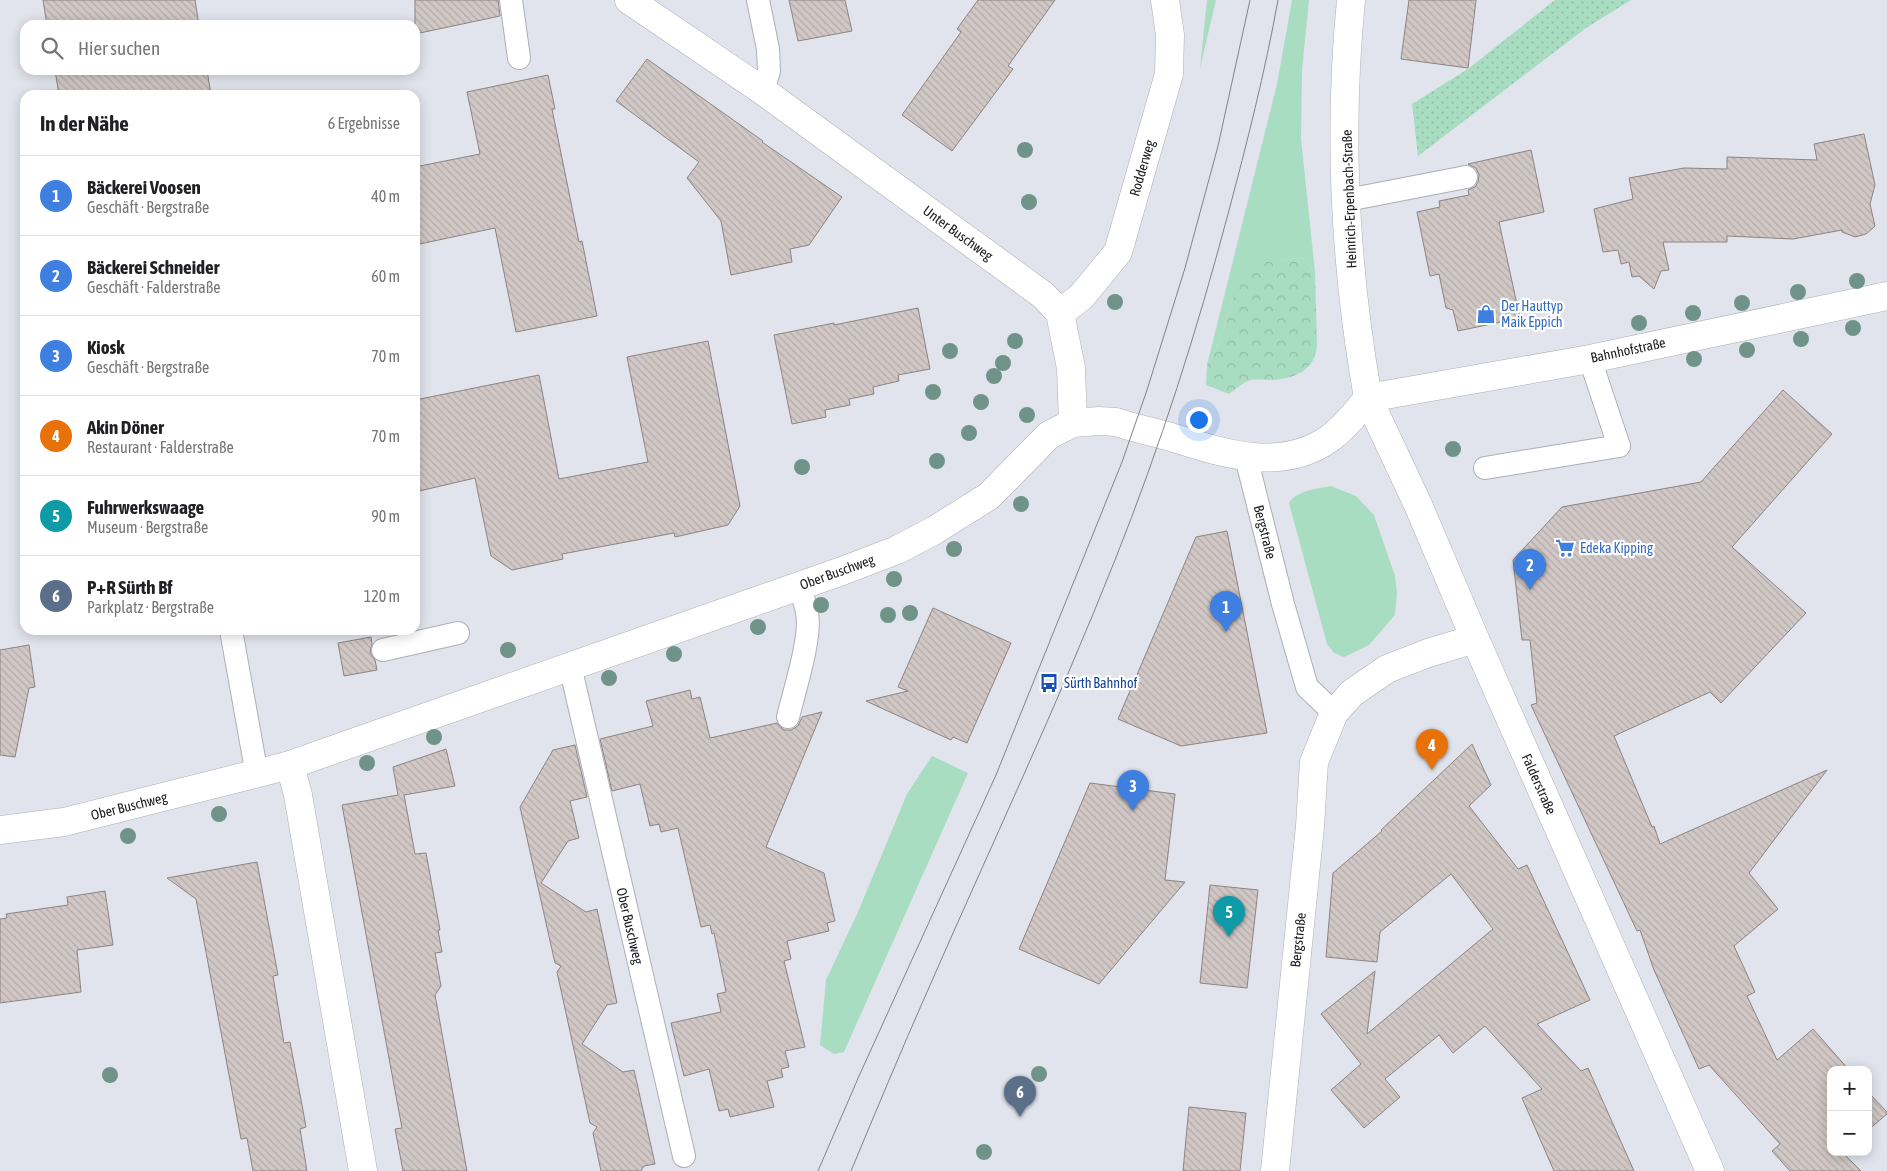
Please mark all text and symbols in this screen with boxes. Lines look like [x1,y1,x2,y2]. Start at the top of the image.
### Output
search box [20,20,420,75]
icon: search [38,34,66,62]
text: Hier suchen [78,37,160,59]
text: In der Nähe [40,111,129,135]
text: 6 Ergebnisse [328,114,400,132]
street label: Heinrich-Erpenbach-Straße [1339,129,1359,269]
street label: Rodderweg [1126,138,1158,198]
text: Bäckerei Voosen [87,176,201,198]
text: 1 [52,187,60,205]
text: 40 m [371,187,400,205]
text: Geschäft · Bergstraße [87,198,209,216]
street label: Unter Buschweg [920,202,996,264]
text: Bäckerei Schneider [87,256,219,278]
text: 2 [52,267,60,285]
text: 60 m [371,267,400,285]
text: Geschäft · Falderstraße [87,278,220,296]
place label: Der Hauttyp Maik Eppich [1501,298,1563,330]
shop icon: Der Hauttyp Maik Eppich [1475,303,1497,325]
street label: Bahnhofstraße [1589,334,1667,366]
text: Kiosk [87,336,125,358]
text: 3 [52,347,60,365]
text: 70 m [371,347,400,365]
text: Geschäft · Bergstraße [87,358,209,376]
your location [1186,407,1212,433]
text: Akin Döner [87,416,164,438]
text: 4 [52,427,60,445]
text: 70 m [371,427,400,445]
text: Restaurant · Falderstraße [87,438,234,456]
text: Fuhrwerkswaage [87,496,204,518]
street label: Bergstraße [1251,503,1279,561]
text: 5 [52,507,60,525]
text: 90 m [371,507,400,525]
text: Museum · Bergstraße [87,518,208,536]
supermarket icon: Edeka Kipping [1554,537,1576,559]
place label: Edeka Kipping [1580,540,1653,556]
pin: 2 [1514,549,1546,590]
street label: Ober Buschweg [798,551,876,593]
text: P+R Sürth Bf [87,576,172,598]
text: 6 [52,587,60,605]
text: 120 m [364,587,400,605]
pin: 1 [1210,591,1242,632]
text: Parkplatz · Bergstraße [87,598,214,616]
bus stop icon: Sürth Bahnhof [1038,672,1060,694]
place label: Sürth Bahnhof [1064,675,1137,691]
pin: 4 [1416,729,1448,770]
street label: Falderstraße [1519,751,1559,817]
pin: 3 [1117,770,1149,811]
street label: Ober Buschweg [89,789,169,823]
street label: Ober Buschweg [613,886,647,966]
pin: 5 [1213,896,1245,937]
street label: Bergstraße [1287,912,1309,968]
map controls [1827,1066,1872,1156]
button: + [1827,1066,1872,1111]
pin: 6 [1004,1076,1036,1117]
button: − [1827,1111,1872,1156]

